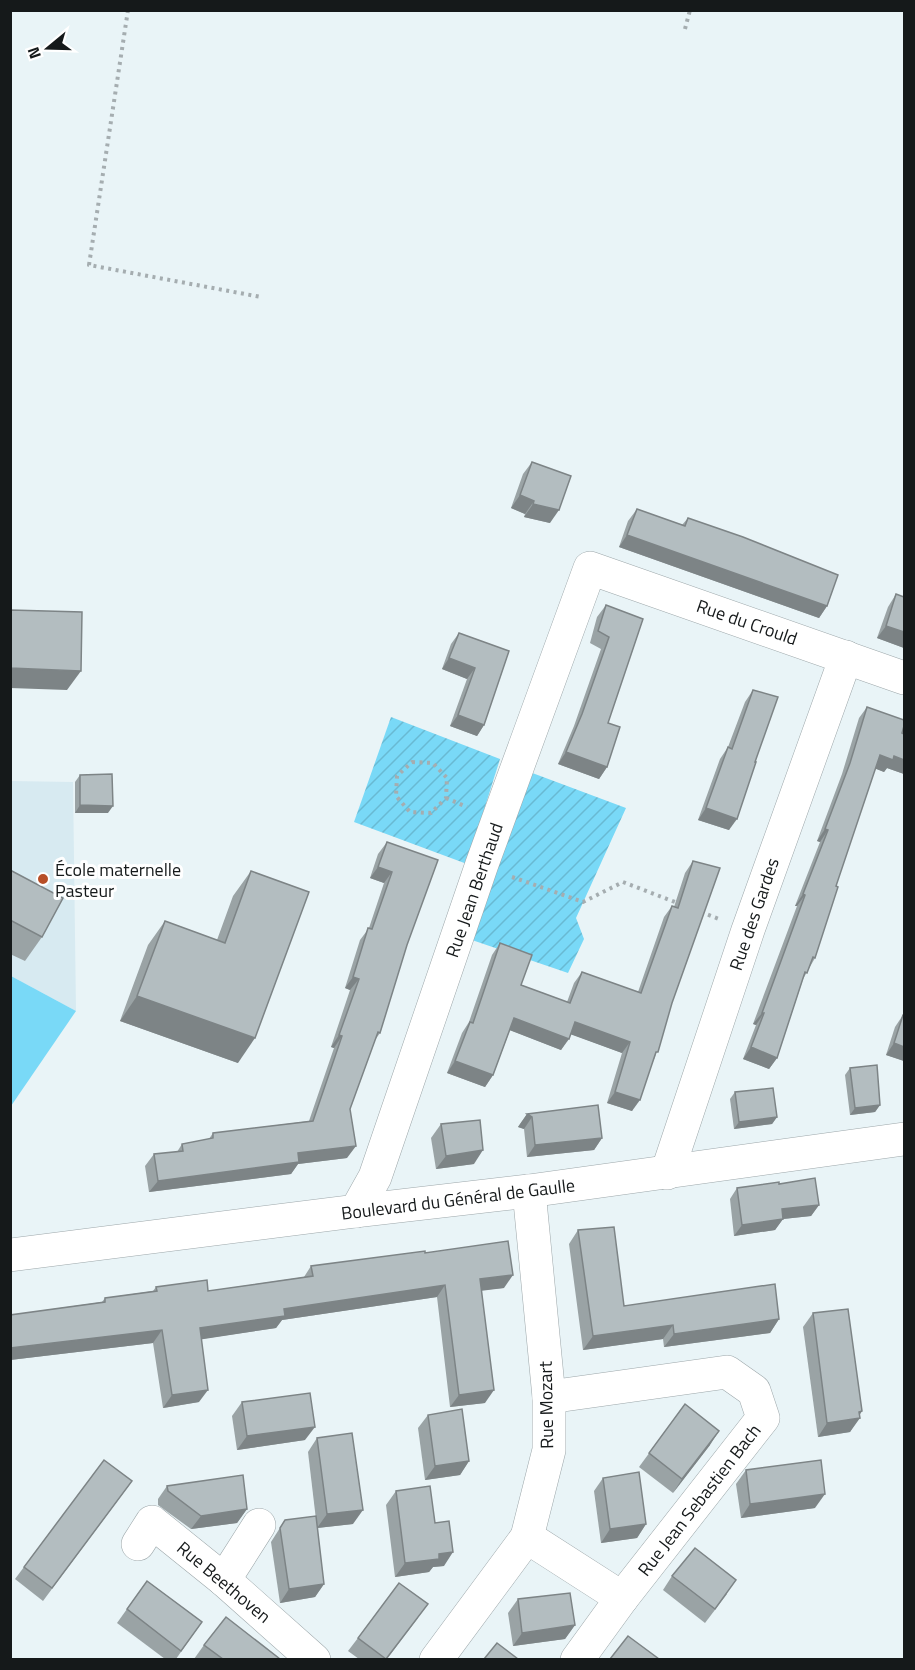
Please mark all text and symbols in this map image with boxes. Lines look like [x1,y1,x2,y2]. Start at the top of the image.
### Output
north arrow [18,18,78,78]
text: N [21,44,47,62]
street label: Rue du Crould [693,592,801,652]
street label: Rue Jean Berthaud [438,819,510,961]
street label: Rue des Gardes [722,854,786,974]
place label: École maternelle Pasteur [55,856,181,904]
marker: École maternelle Pasteur [36,872,50,886]
street label: Boulevard du Général de Gaulle [340,1171,576,1227]
street label: Rue Mozart [532,1360,560,1449]
street label: Rue Jean Sebastien Bach [631,1418,767,1582]
street label: Rue Beethoven [171,1535,277,1629]

